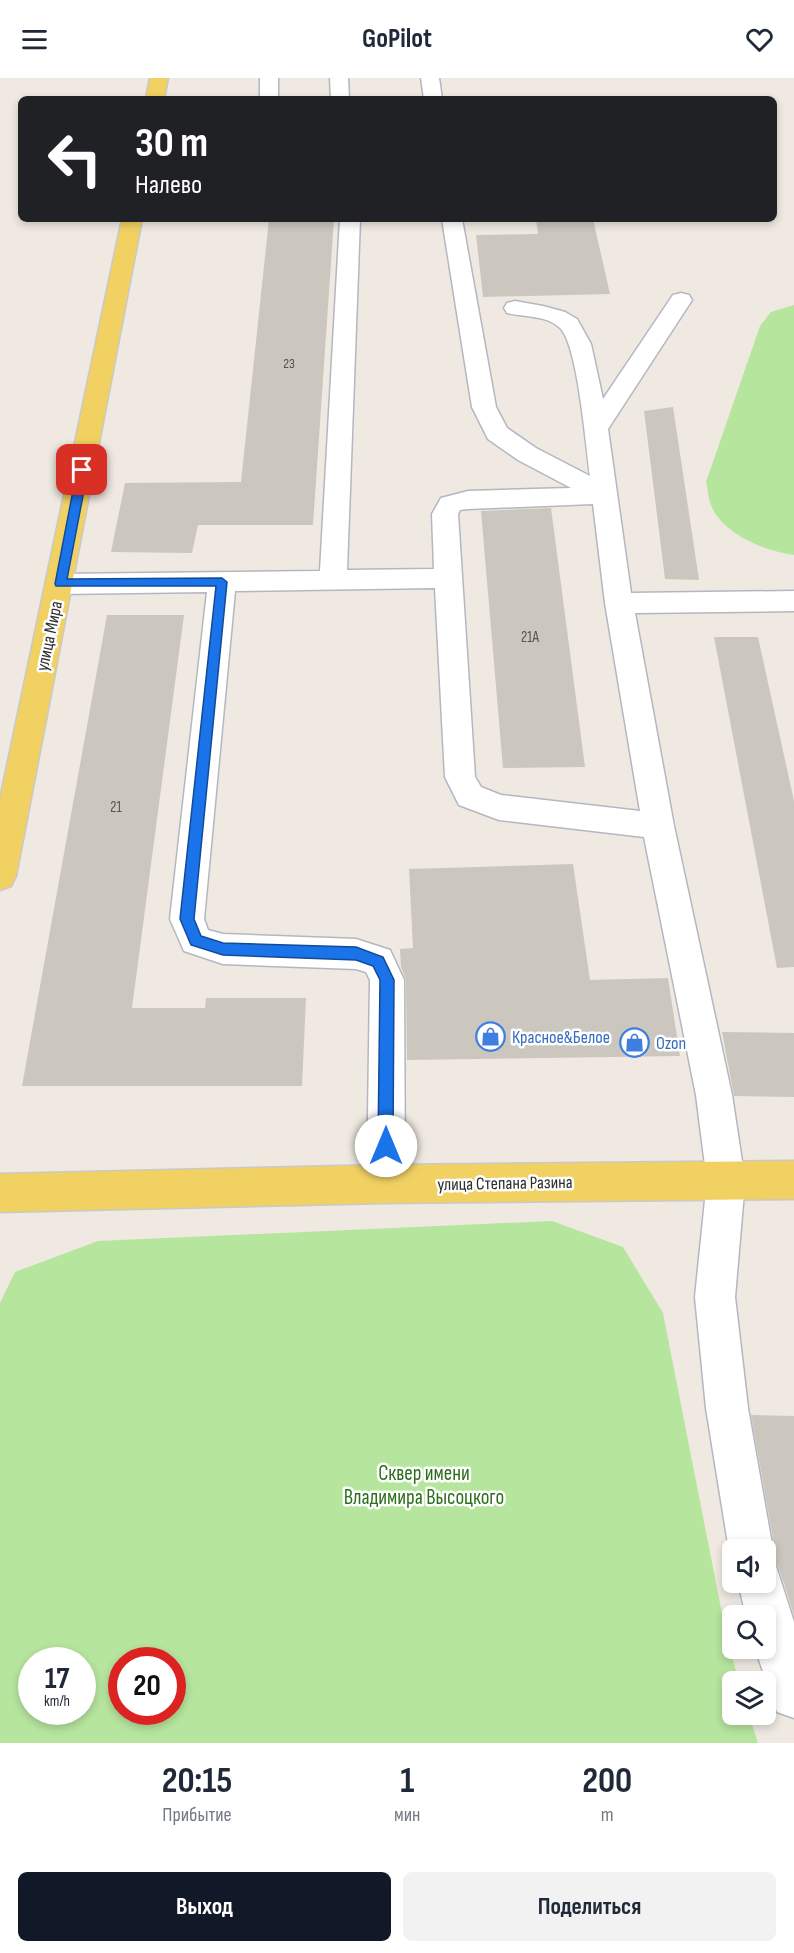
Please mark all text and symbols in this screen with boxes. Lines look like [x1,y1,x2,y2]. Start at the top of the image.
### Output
icon: menu [18,23,51,56]
text: GoPilot [362,23,432,55]
icon: heart [743,23,776,56]
text: 30 m [135,118,208,169]
icon: left [36,120,114,198]
text: Налево [135,169,202,201]
house number: 23 [283,355,295,372]
pin [56,444,107,495]
icon: arrive [65,453,98,486]
street label: улица Мира [32,599,67,673]
house number: 21А [521,628,540,647]
house number: 21 [110,798,122,817]
shop icon: Красное&Белое [475,1021,507,1053]
place label: Красное&Белое [512,1027,610,1048]
shop icon: Ozon [619,1027,651,1059]
place label: Ozon [656,1033,686,1054]
position arrow [354,1114,418,1178]
street label: улица Степана Разина [437,1172,573,1195]
park label: Сквер имени Владимира Высоцкого [344,1461,504,1510]
map controls [722,1539,776,1725]
button: sound [722,1539,776,1593]
button: search [722,1605,776,1659]
speed limit sign: 20 [108,1647,186,1725]
text: 17 [45,1661,69,1697]
button: layers [722,1671,776,1725]
text: km/h [44,1692,70,1711]
text: 20:15 [162,1760,232,1803]
text: 1 [400,1760,414,1803]
text: 200 [582,1760,632,1803]
text: Прибытие [162,1803,232,1827]
text: мин [394,1803,420,1827]
text: m [601,1803,614,1827]
button: Выход [18,1872,391,1941]
button: Поделиться [403,1872,776,1941]

